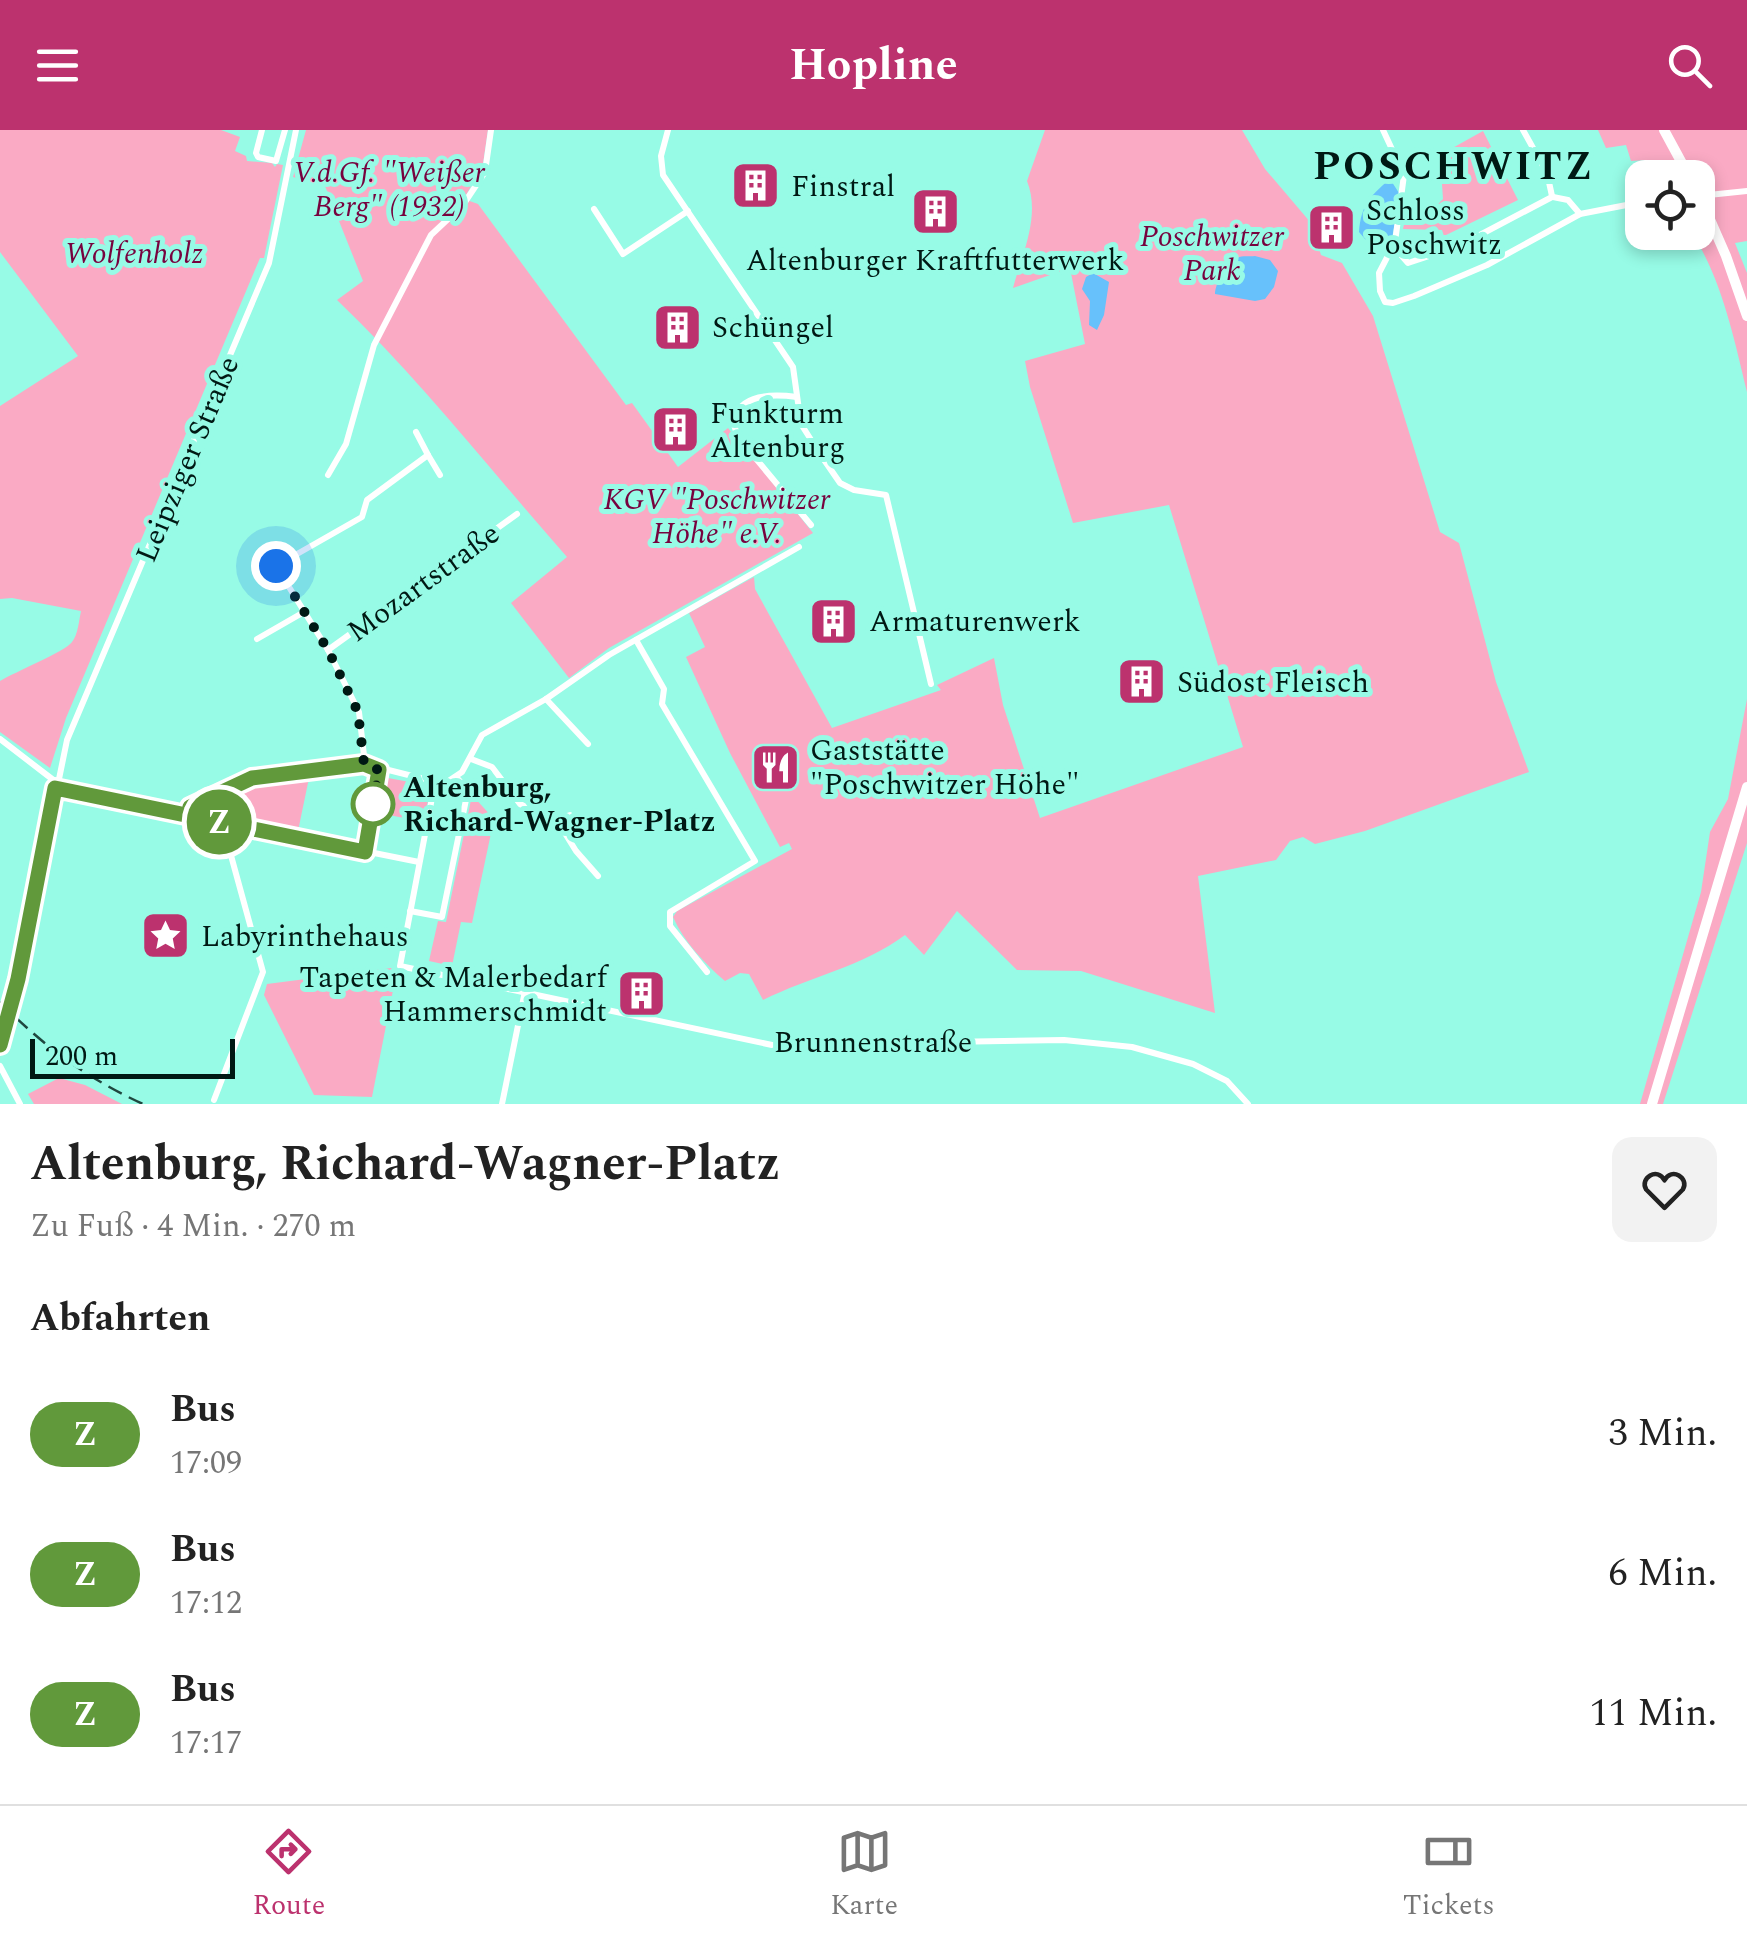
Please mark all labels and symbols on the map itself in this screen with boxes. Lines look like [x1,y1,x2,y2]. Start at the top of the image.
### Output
district label: POSCHWITZ [1313,137,1595,198]
park label: V.d.Gf. "Weißer Berg" (1932) [293,150,486,230]
building icon: Finstral [730,160,782,212]
place label: Finstral [791,164,895,210]
building icon: Altenburger Kraftfutterwerk [909,185,961,237]
place label: Schloss Poschwitz [1366,188,1502,268]
building icon: Schloss Poschwitz [1305,201,1357,253]
park label: Poschwitzer Park [1140,214,1285,294]
park label: Wolfenholz [65,231,203,277]
place label: Altenburger Kraftfutterwerk [746,238,1124,284]
building icon: Schüngel [651,301,703,353]
place label: Schüngel [712,305,834,351]
street label: Leipziger Straße [124,349,252,570]
place label: Funkturm Altenburg [710,391,845,471]
building icon: Funkturm Altenburg [649,404,701,456]
park label: KGV "Poschwitzer Höhe" e.V. [604,477,831,557]
street label: Mozartstraße [337,511,510,654]
your location [251,541,301,591]
building icon: Armaturenwerk [808,595,860,647]
place label: Armaturenwerk [869,599,1081,645]
building icon: Südost Fleisch [1116,656,1168,708]
place label: Südost Fleisch [1177,660,1369,706]
place label: Gaststätte "Poschwitzer Höhe" [810,728,1079,808]
restaurant icon: Gaststätte "Poschwitzer Höhe" [749,741,801,793]
place label: Altenburg, Richard-Wagner-Platz [403,765,715,845]
marker: Altenburg, Richard-Wagner-Platz [352,783,394,825]
line badge: Z [186,790,252,854]
place icon: Labyrinthehaus [140,910,192,962]
place label: Labyrinthehaus [201,914,409,960]
place label: Tapeten & Malerbedarf Hammerschmidt [299,955,610,1035]
building icon: Tapeten & Malerbedarf Hammerschmidt [616,968,668,1020]
street label: Brunnenstraße [774,1020,972,1066]
scale bar [30,1034,235,1078]

